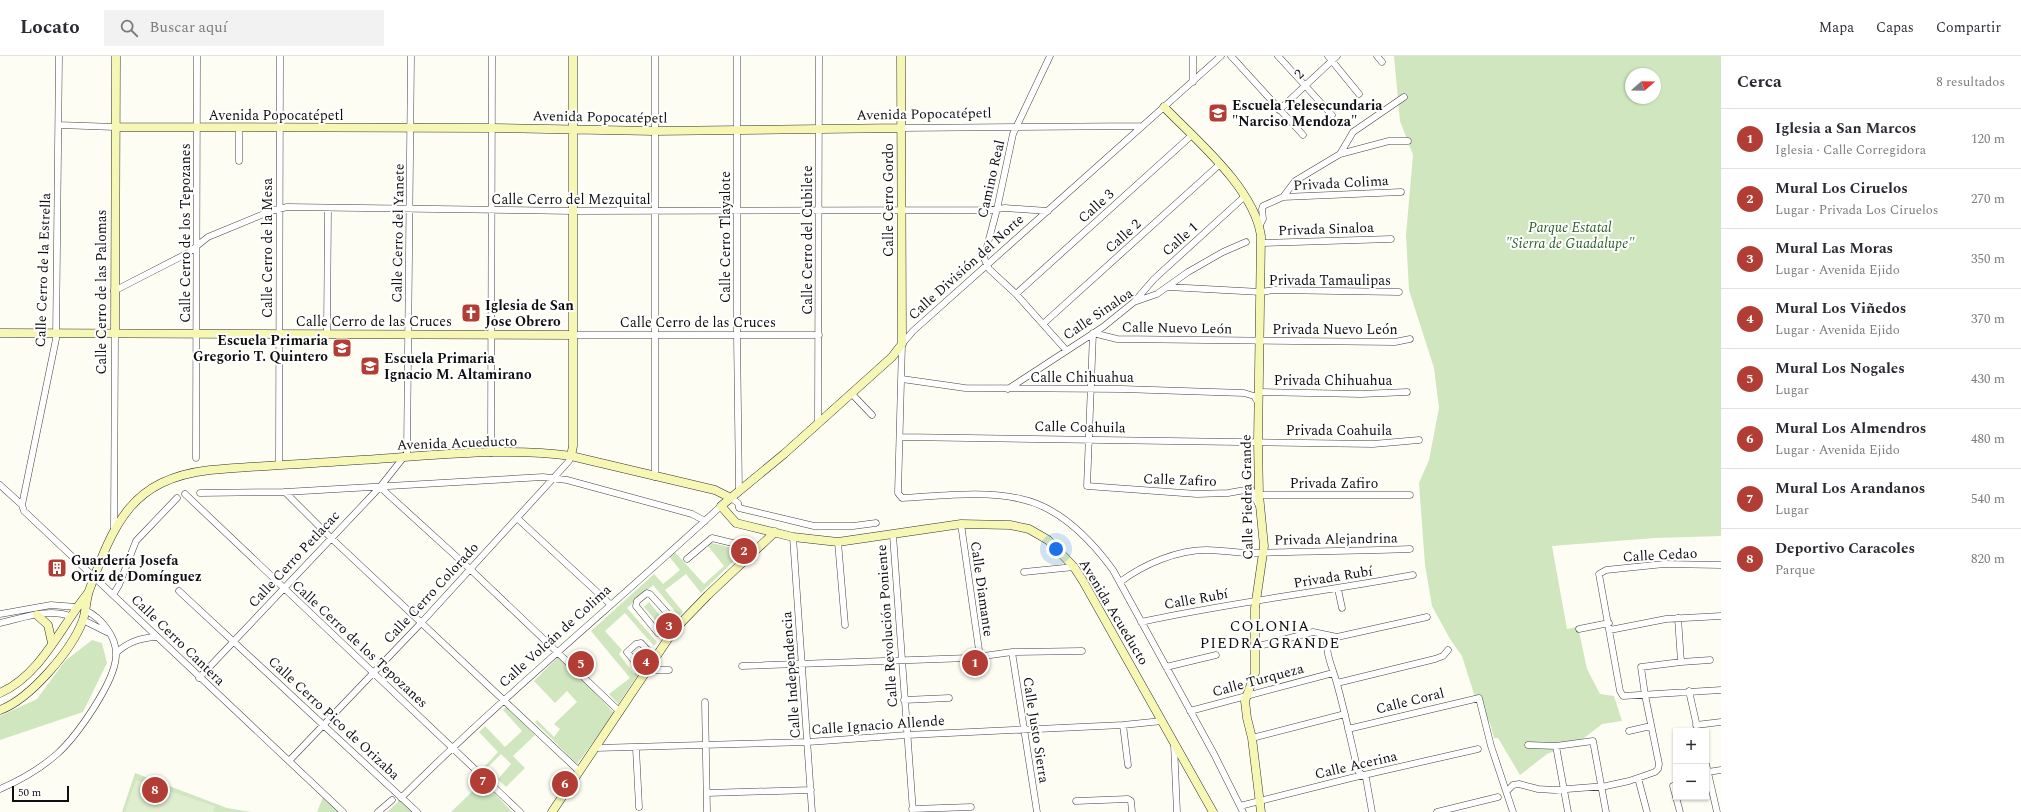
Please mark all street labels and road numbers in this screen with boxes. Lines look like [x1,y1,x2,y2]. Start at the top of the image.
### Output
street label: 2 [1289,64,1309,84]
street label: Avenida Popocatépetl [856,102,992,126]
street label: Avenida Popocatépetl [208,105,344,126]
street label: Avenida Popocatépetl [532,105,668,129]
street label: Camino Real [972,138,1010,220]
street label: Calle Cerro de los Tepozanes [175,143,196,323]
street label: Calle Cerro Gordo [878,143,899,257]
street label: Calle Cerro del Yanete [386,163,410,303]
street label: Calle Cerro del Cubilete [797,165,818,315]
street label: Privada Colima [1293,170,1389,196]
street label: Calle Cerro Tlayalote [715,171,736,303]
street label: Calle Cerro de la Mesa [257,178,278,318]
street label: Calle 3 [1073,184,1119,228]
street label: Calle Cerro del Mezquital [491,189,651,210]
street label: Calle Cerro de la Estrella [30,192,56,348]
street label: Calle Cerro de las Palomas [91,209,112,375]
street label: Calle División del Norte [903,209,1029,325]
street label: Calle 2 [1100,214,1146,258]
street label: Calle 1 [1157,217,1203,261]
street label: Privada Sinaloa [1278,217,1374,241]
street label: Privada Tamaulipas [1269,270,1391,291]
street label: Calle Sinaloa [1059,283,1137,345]
street label: Calle Cerro de las Cruces [296,311,452,332]
street label: Calle Cerro de las Cruces [620,312,776,333]
street label: Calle Nuevo León [1122,317,1232,339]
street label: Privada Nuevo León [1272,319,1398,340]
street label: Calle Chihuahua [1030,367,1134,388]
street label: Privada Chihuahua [1274,370,1393,391]
street label: Calle Coahuila [1034,416,1126,438]
street label: Privada Coahuila [1286,420,1392,441]
street label: Avenida Acueducto [396,430,518,456]
street label: Calle Piedra Grande [1235,434,1259,560]
street label: Calle Zafiro [1143,468,1217,492]
street label: Privada Zafiro [1290,473,1378,494]
street label: Calle Cerro Petlacac [243,505,345,612]
street label: Privada Alejandrina [1274,527,1398,551]
street label: Calle Cerro Colorado [378,538,484,648]
street label: Calle Diamante [965,540,999,638]
street label: Calle Cedao [1622,543,1698,567]
street label: Calle Revolución Poniente [871,544,903,708]
street label: Avenida Acueducto [1074,555,1154,669]
street label: Privada Rubí [1292,560,1375,594]
street label: Calle Cerro de los Tepozanes [287,575,433,713]
street label: Calle Volcán de Colima [494,580,616,692]
street label: Calle Rubí [1162,583,1230,615]
street label: Calle Cerro Cantera [126,589,230,691]
street label: Calle Independencia [776,611,806,739]
street label: Calle Cerro Pico de Orizaba [263,651,405,785]
street label: Calle Turqueza [1210,658,1306,702]
street label: Calle Justo Sierra [1017,675,1055,785]
street label: Calle Coral [1374,682,1446,720]
street label: Calle Ignacio Allende [811,710,946,740]
street label: Calle Acerina [1313,745,1399,785]

